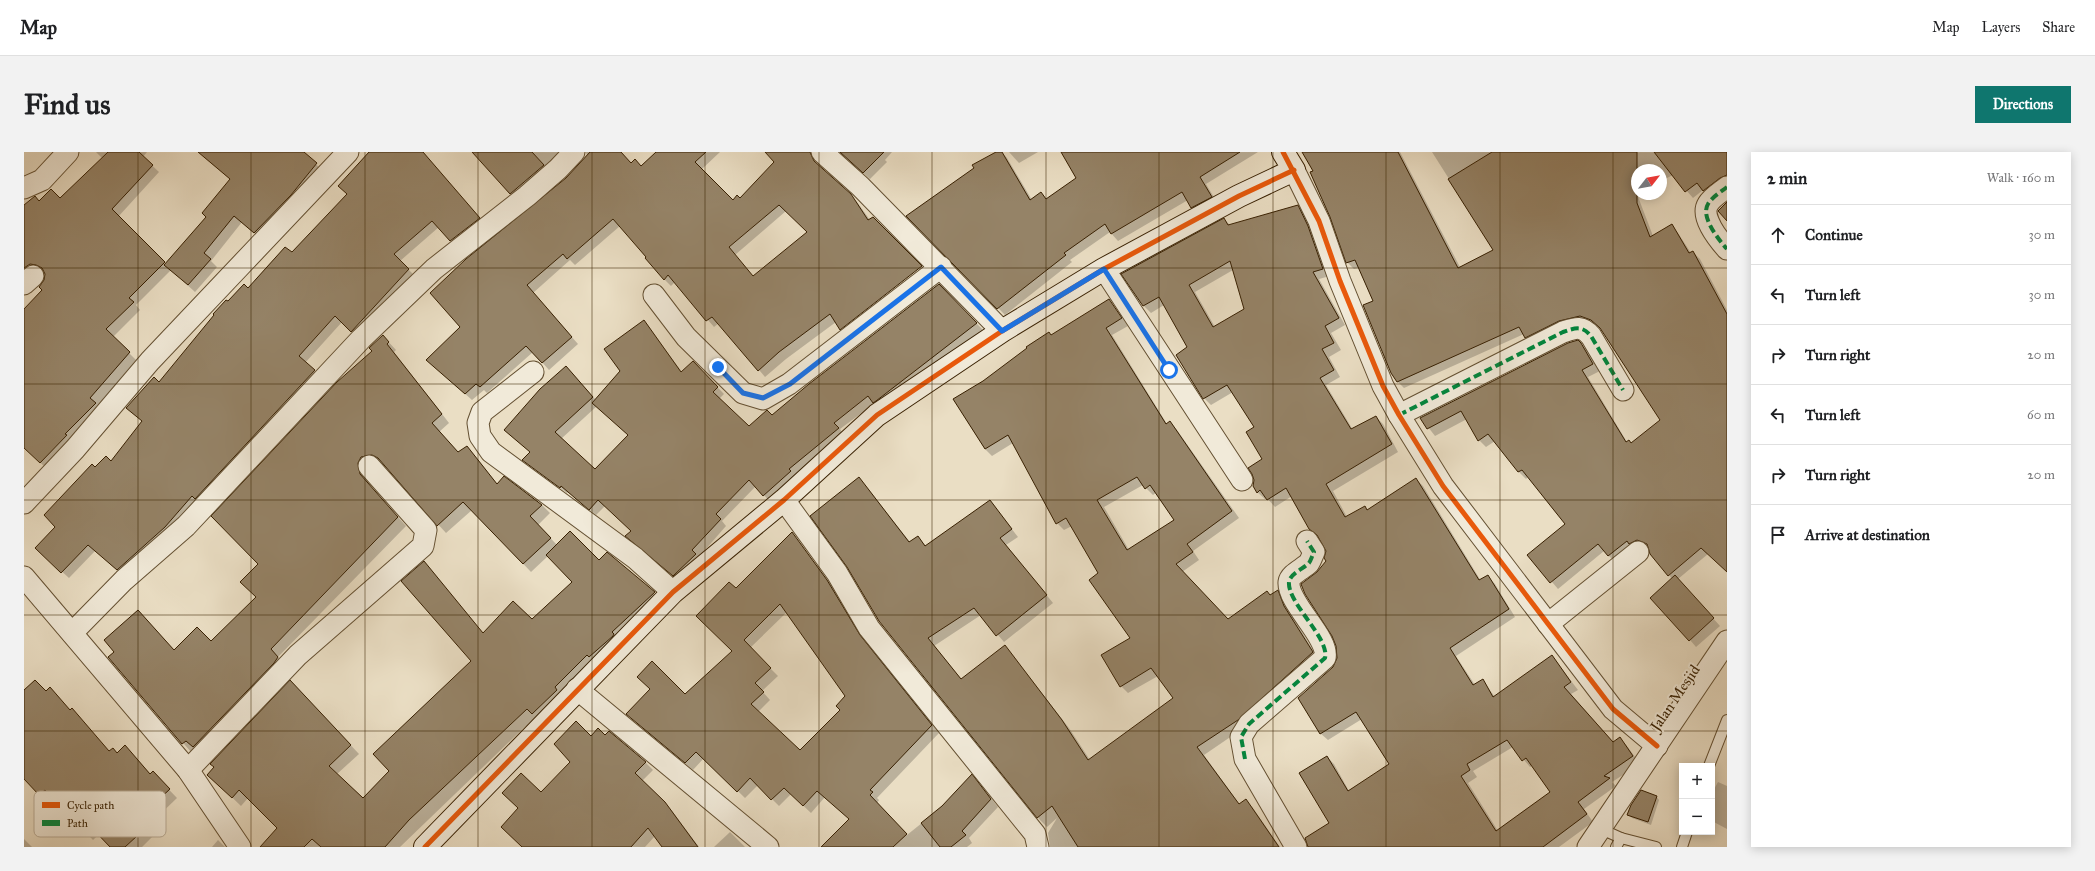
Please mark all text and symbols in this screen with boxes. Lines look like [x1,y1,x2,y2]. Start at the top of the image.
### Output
text: Map [20,16,57,39]
text: Map [1932,19,1960,36]
text: Layers [1982,19,2020,36]
text: Share [2042,19,2075,36]
button: Directions [1975,86,2071,123]
text: Find us [24,87,110,122]
north arrow [1631,164,1667,200]
text: 2 min [1767,168,1807,189]
text: Walk · 160 m [1987,170,2055,186]
icon: ahead [1767,224,1789,246]
text: Continue [1805,226,1863,244]
text: 30 m [2029,227,2055,243]
icon: left [1767,284,1789,306]
text: Turn left [1805,286,1861,304]
text: 30 m [2029,287,2055,303]
icon: right [1767,344,1789,366]
text: Turn right [1805,346,1870,364]
text: 20 m [2027,347,2055,363]
route end [709,358,727,376]
route start [1160,361,1178,379]
icon: left [1767,404,1789,426]
text: Turn left [1805,406,1861,424]
text: 60 m [2027,407,2055,423]
icon: right [1767,464,1789,486]
text: Turn right [1805,466,1870,484]
text: 20 m [2027,467,2055,483]
icon: arrive [1767,524,1789,546]
text: Arrive at destination [1805,526,1930,544]
street label: Jalan Mesjid [1645,661,1705,737]
map controls [1679,763,1715,835]
button: + [1679,763,1715,799]
legend [34,791,166,837]
text: Cycle path [67,799,114,812]
button: − [1679,799,1715,835]
text: Path [67,817,88,830]

